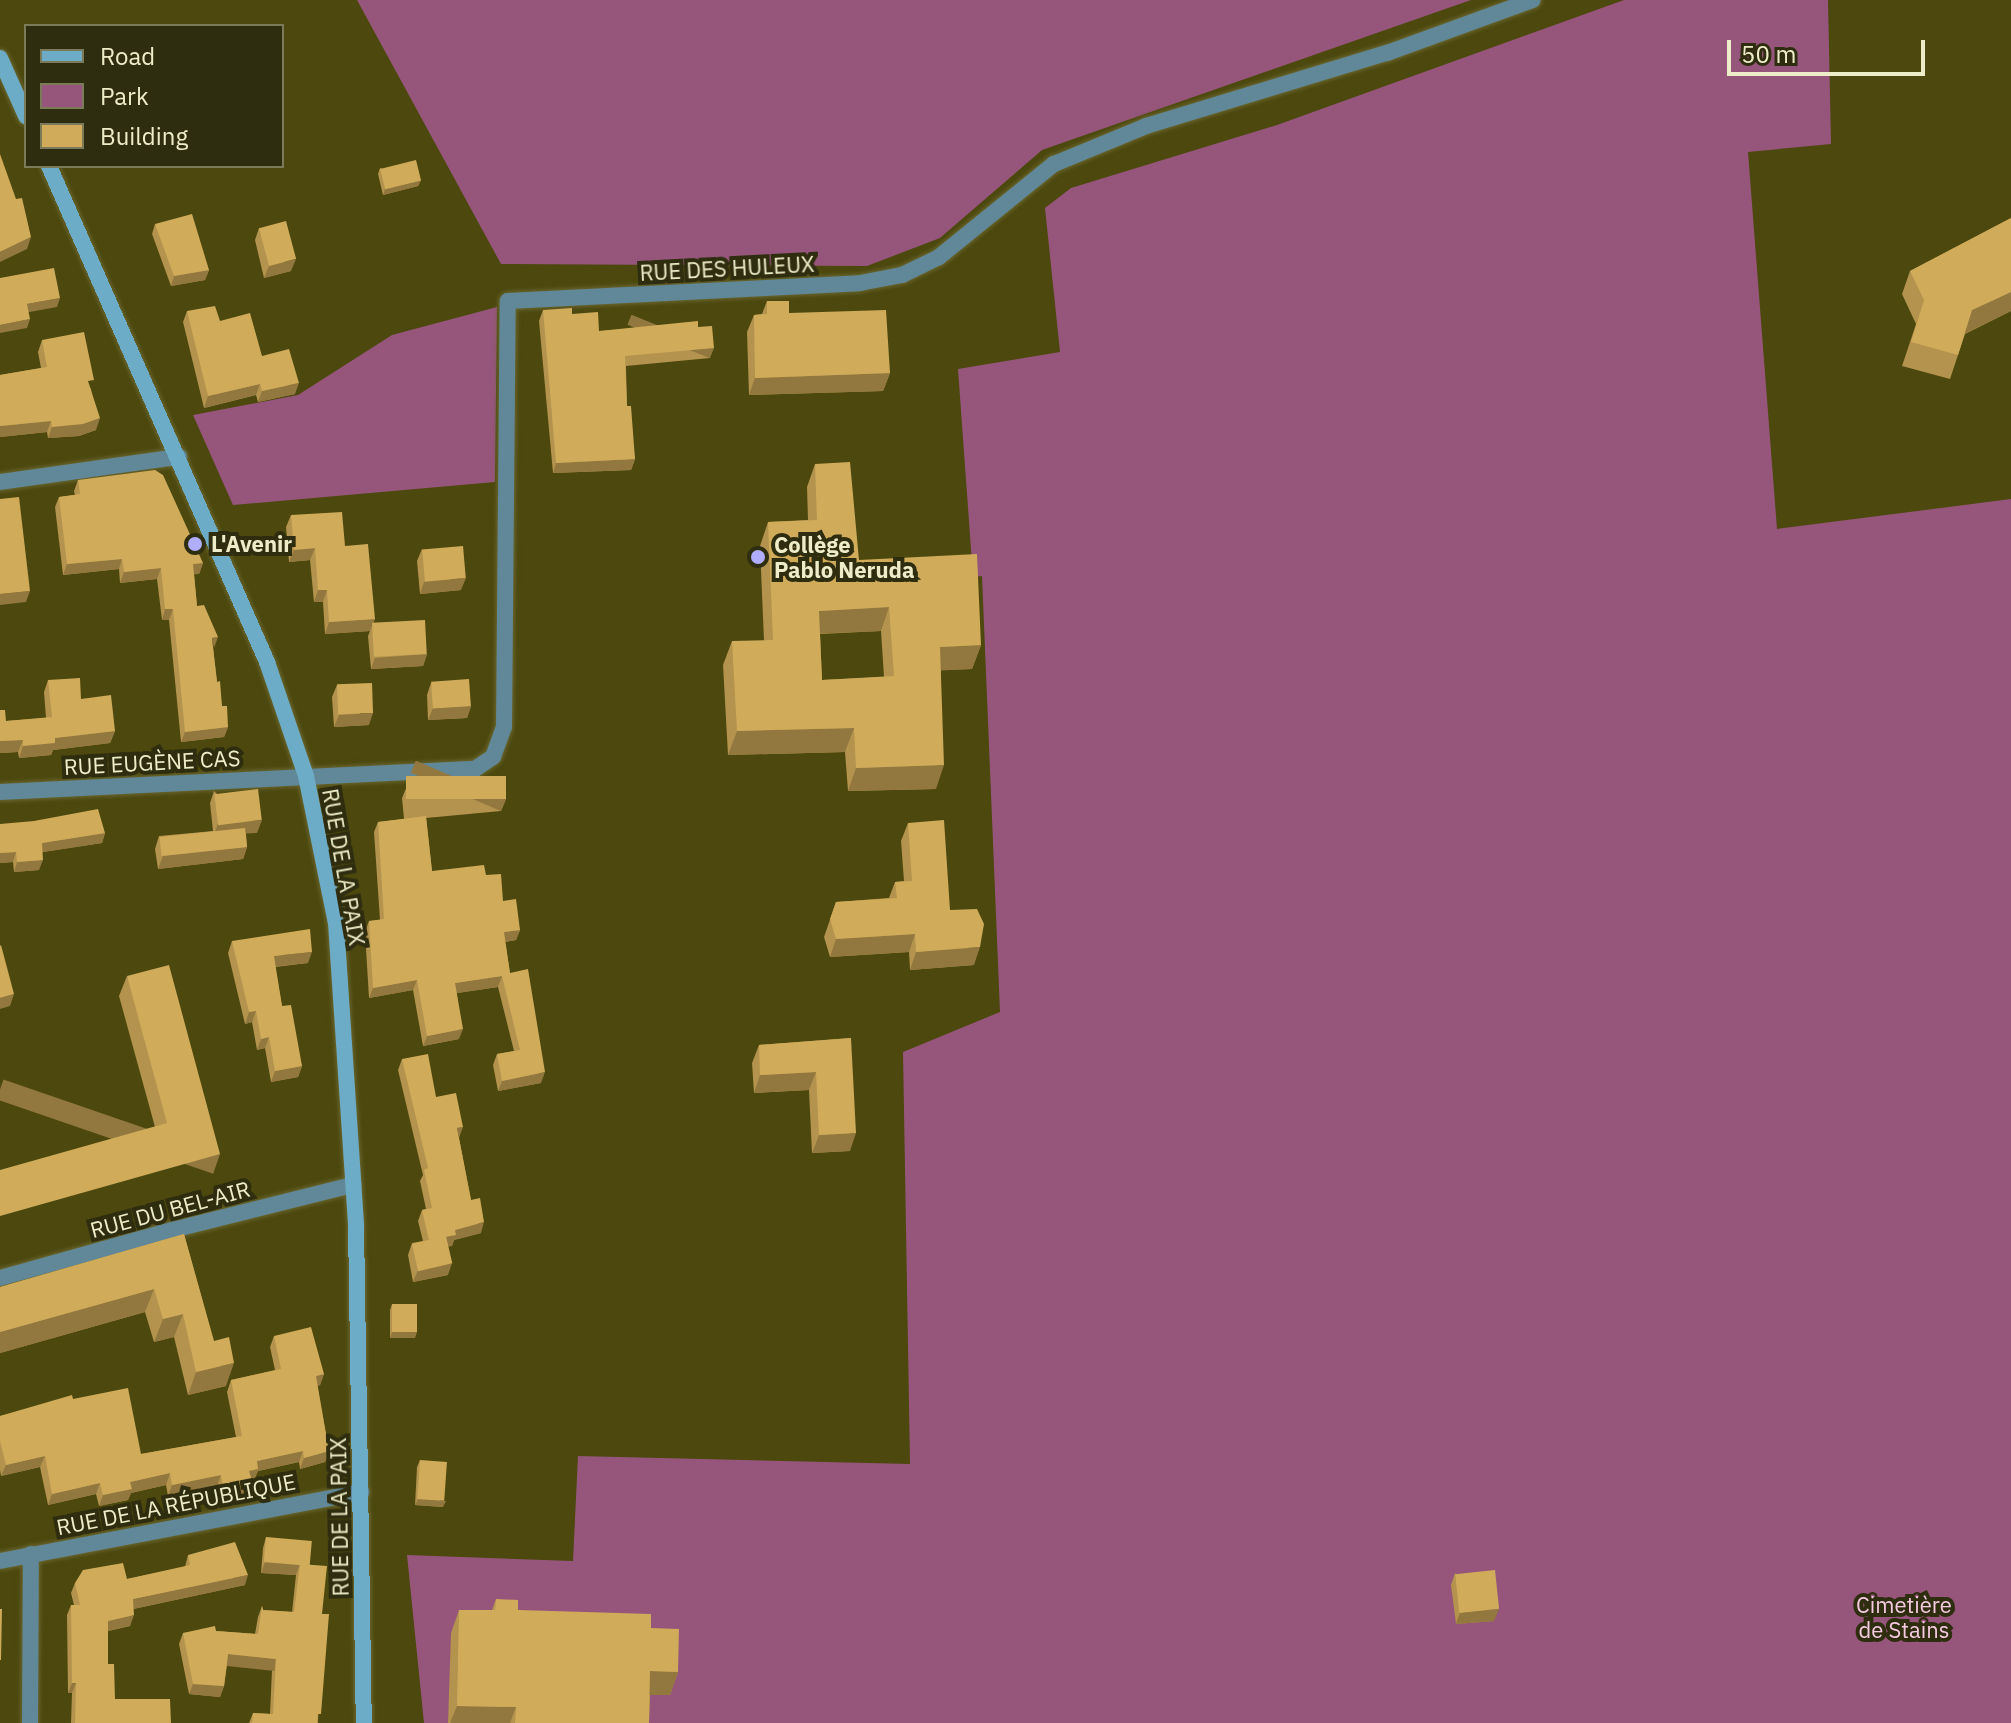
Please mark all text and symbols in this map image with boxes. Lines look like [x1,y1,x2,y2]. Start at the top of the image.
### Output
legend [24,24,284,168]
scale bar [1731,24,1929,74]
text: 50 m [1741,38,1796,70]
text: Road [100,40,155,72]
text: Park [100,80,149,112]
text: Building [100,120,188,152]
street label: RUE DES HULEUX [639,250,815,286]
place label: L'Avenir [211,531,292,557]
place label: Collège Pablo Neruda [774,531,914,582]
marker: L'Avenir [186,535,204,553]
marker: Collège Pablo Neruda [749,548,767,566]
street label: RUE EUGÈNE CAS [63,744,241,780]
street label: RUE DE LA PAIX [317,786,371,948]
street label: RUE DU BEL-AIR [87,1175,253,1243]
street label: RUE DE LA PAIX [324,1437,354,1597]
street label: RUE DE LA RÉPUBLIQUE [54,1468,298,1540]
park label: Cimetière de Stains [1856,1591,1952,1642]

